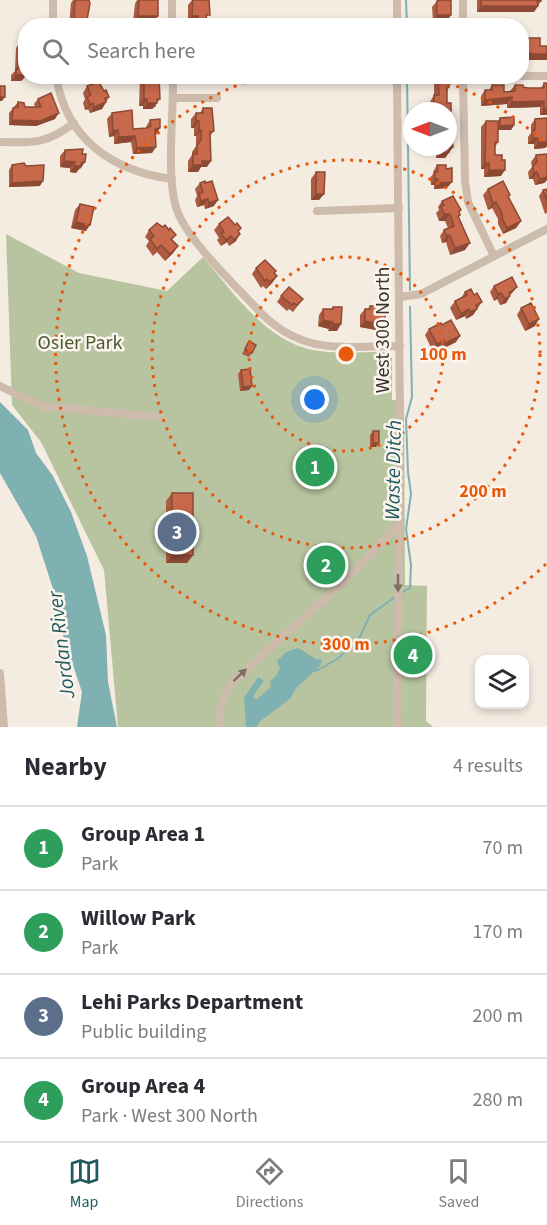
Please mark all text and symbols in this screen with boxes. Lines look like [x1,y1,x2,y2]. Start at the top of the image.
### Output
search box [18,18,529,84]
icon: search [39,35,72,68]
text: Search here [87,35,195,67]
north arrow [403,102,457,156]
street label: West 300 North [369,267,397,393]
park label: Osier Park [38,329,123,357]
text: 100 m [419,342,467,367]
centre of rings [336,344,356,364]
your location [300,385,329,414]
water label: Waste Ditch [377,420,409,520]
pin: 1 [296,444,334,490]
text: 200 m [459,479,507,504]
pin: 3 [158,510,196,554]
pin: 2 [306,542,346,588]
one-way arrow [393,574,403,593]
water label: Jordan River [39,589,83,702]
text: 300 m [322,632,370,657]
pin: 4 [394,632,432,678]
map controls [475,655,529,709]
button: layers [475,655,529,709]
one-way arrow [233,668,247,682]
text: Nearby [24,748,107,785]
text: 4 results [453,752,523,780]
text: Group Area 1 [81,818,205,850]
text: 1 [38,834,49,862]
text: 70 m [483,834,523,862]
text: Park [81,850,118,878]
text: Willow Park [81,902,196,934]
text: 2 [38,918,49,946]
text: 170 m [473,918,523,946]
text: Park [81,934,118,962]
text: Lehi Parks Department [81,986,303,1018]
text: 3 [38,1002,49,1030]
text: 200 m [473,1002,523,1030]
text: Public building [81,1018,206,1046]
text: Group Area 4 [81,1070,205,1102]
text: 4 [38,1086,49,1114]
text: 280 m [473,1086,523,1114]
text: Park · West 300 North [81,1102,258,1130]
tab: Map [68,1155,101,1213]
tab: Directions [236,1155,303,1213]
tab: Saved [439,1155,479,1213]

